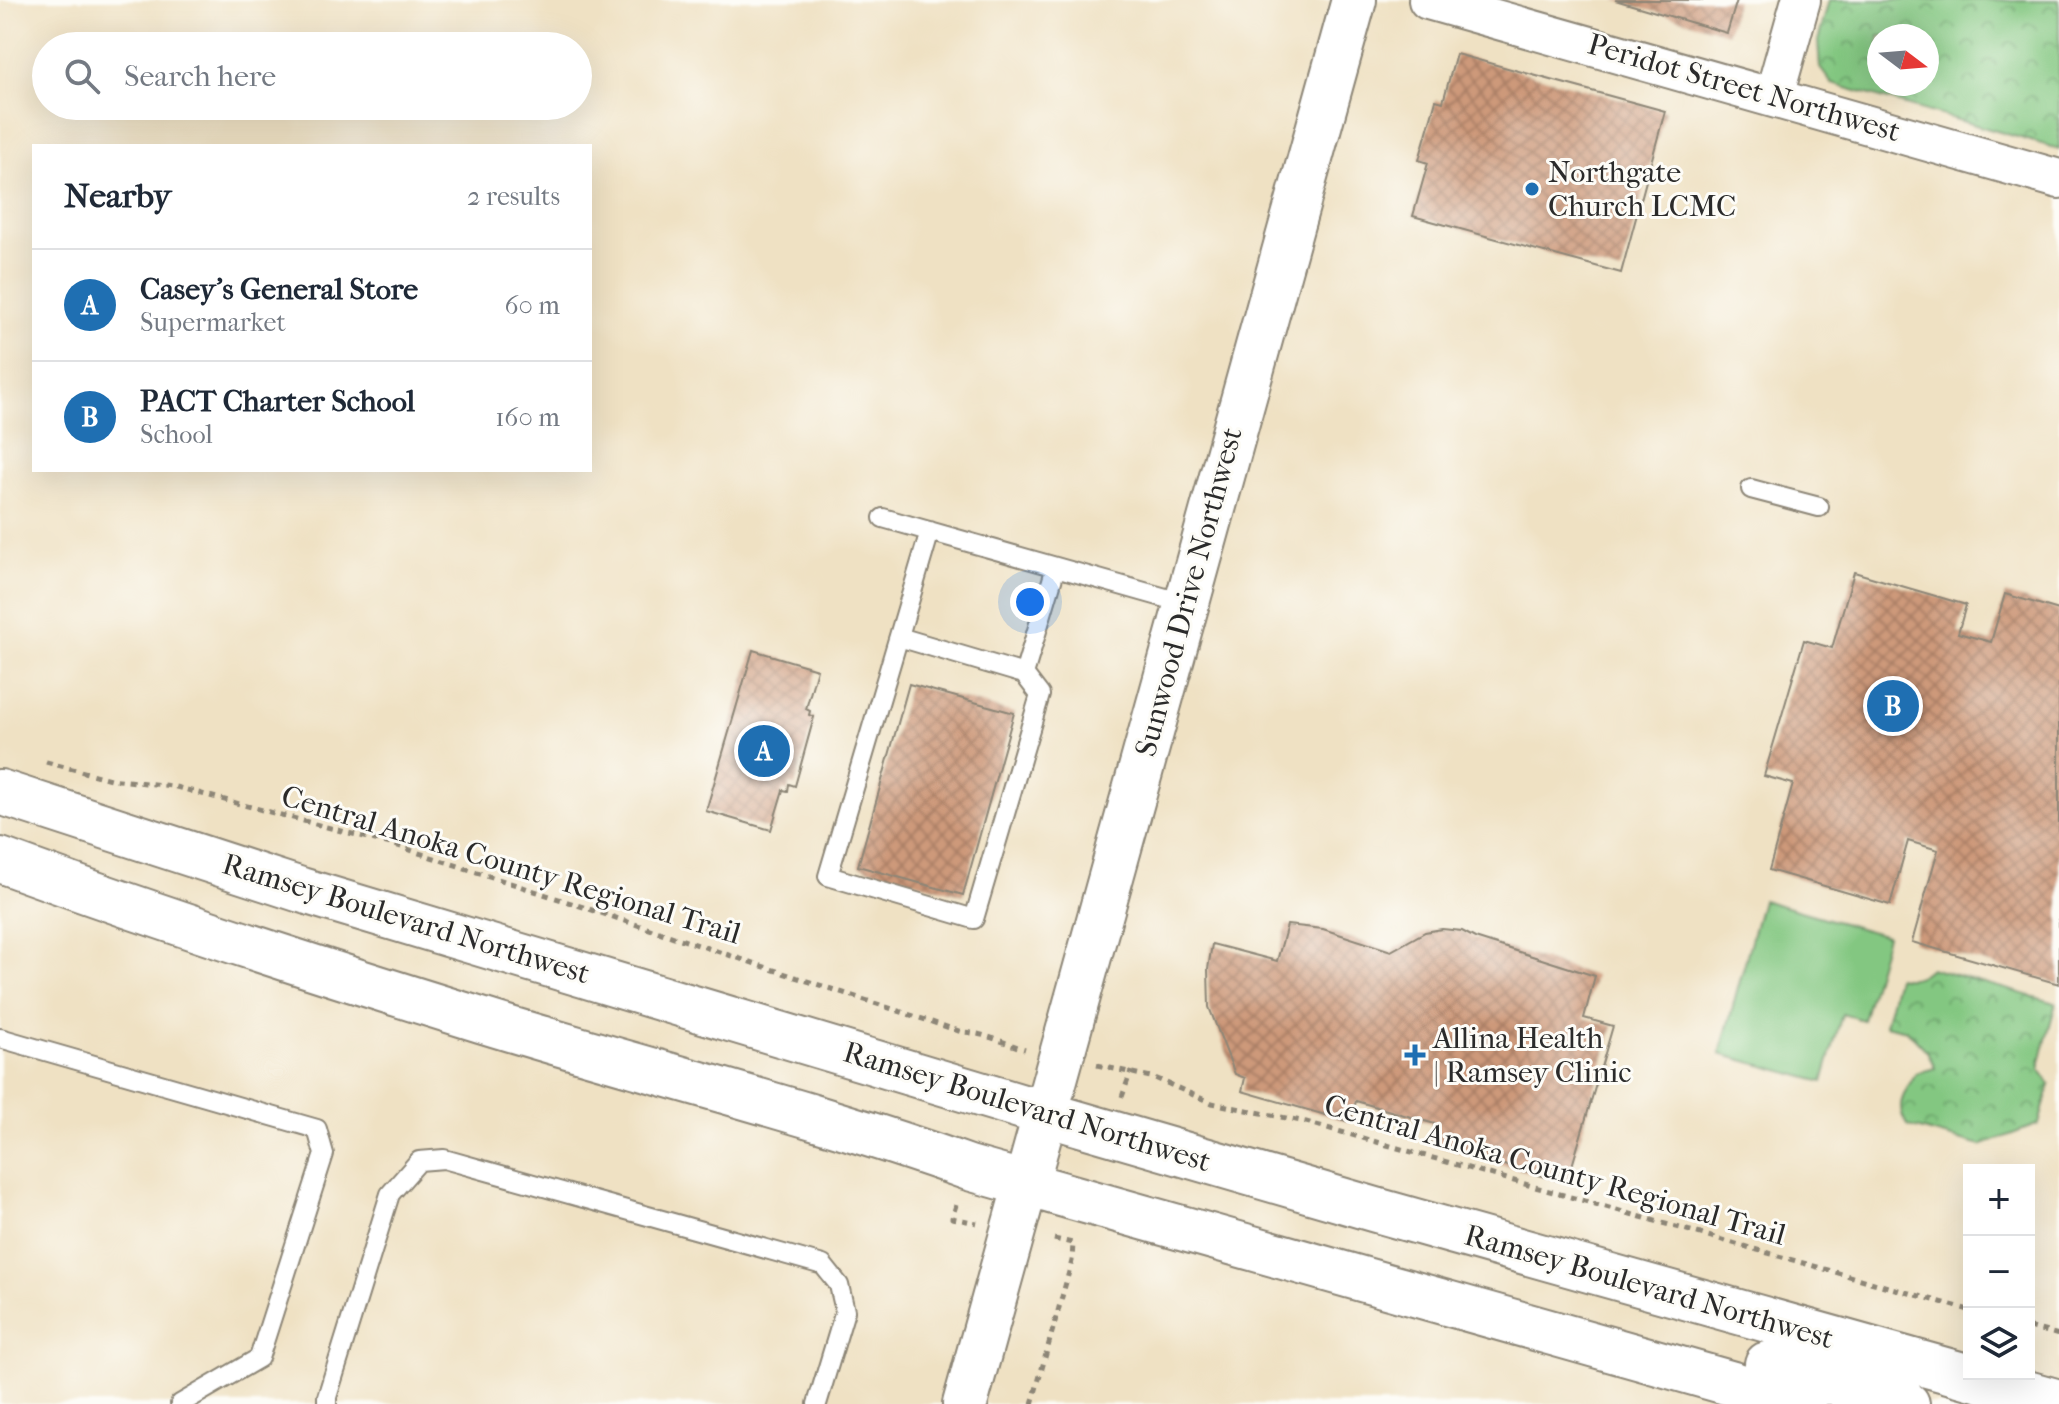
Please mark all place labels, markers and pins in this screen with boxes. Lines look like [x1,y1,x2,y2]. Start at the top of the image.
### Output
place label: Northgate Church LCMC [1548,155,1736,224]
marker: Northgate Church LCMC [1523,180,1541,198]
pin: B [1867,676,1919,736]
pin: A [738,721,790,781]
place label: Allina Health | Ramsey Clinic [1432,1021,1631,1090]
marker: Allina Health | Ramsey Clinic [1404,1044,1426,1066]

